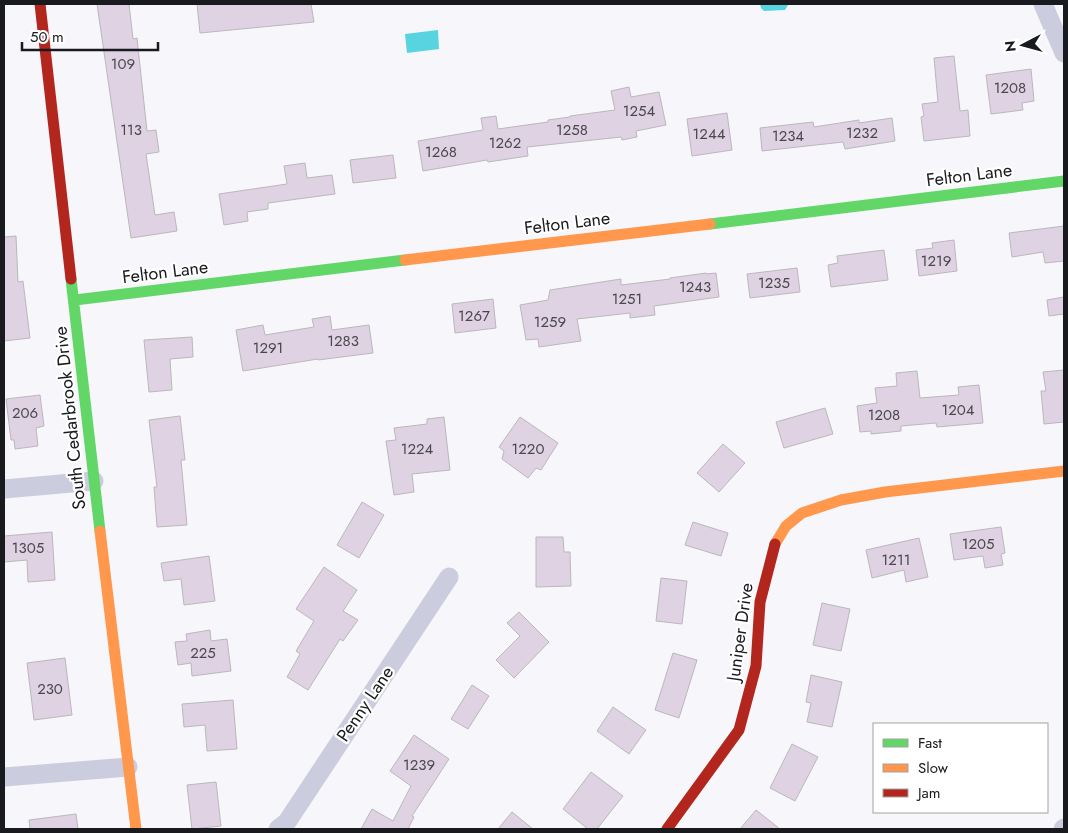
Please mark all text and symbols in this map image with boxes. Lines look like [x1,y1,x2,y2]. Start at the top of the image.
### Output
scale bar [22,20,159,52]
north arrow [998,20,1048,70]
text: 50 m [30,26,64,48]
text: N [1000,40,1021,53]
house number: 109 [111,53,135,75]
house number: 1208 [994,77,1026,99]
house number: 1254 [623,100,655,122]
house number: 113 [120,119,142,141]
house number: 1258 [556,119,588,141]
house number: 1232 [846,122,878,144]
house number: 1244 [693,123,726,145]
house number: 1234 [772,125,804,147]
house number: 1262 [489,132,521,154]
house number: 1268 [425,141,457,163]
street label: Felton Lane [925,157,1013,193]
street label: Felton Lane [523,205,611,241]
house number: 1219 [921,250,951,272]
street label: Felton Lane [121,254,209,290]
house number: 1235 [758,272,790,294]
house number: 1243 [679,276,711,298]
house number: 1251 [612,288,642,310]
house number: 1267 [458,305,490,327]
house number: 1259 [534,311,566,333]
street label: South Cedarbrook Drive [47,325,93,511]
house number: 1283 [327,330,359,352]
house number: 1291 [253,337,283,359]
house number: 1204 [941,399,975,421]
house number: 206 [12,402,38,424]
house number: 1208 [868,404,900,426]
house number: 1224 [401,438,434,460]
house number: 1220 [512,438,544,460]
house number: 1205 [962,533,994,555]
house number: 1305 [12,537,44,559]
house number: 1211 [882,549,910,571]
street label: Juniper Drive [720,581,760,685]
house number: 225 [190,642,216,664]
street label: Penny Lane [330,661,400,747]
house number: 230 [37,678,63,700]
legend [873,723,1048,813]
text: Fast [918,732,942,754]
house number: 1239 [403,754,435,776]
text: Slow [918,757,949,779]
text: Jam [916,782,941,804]

